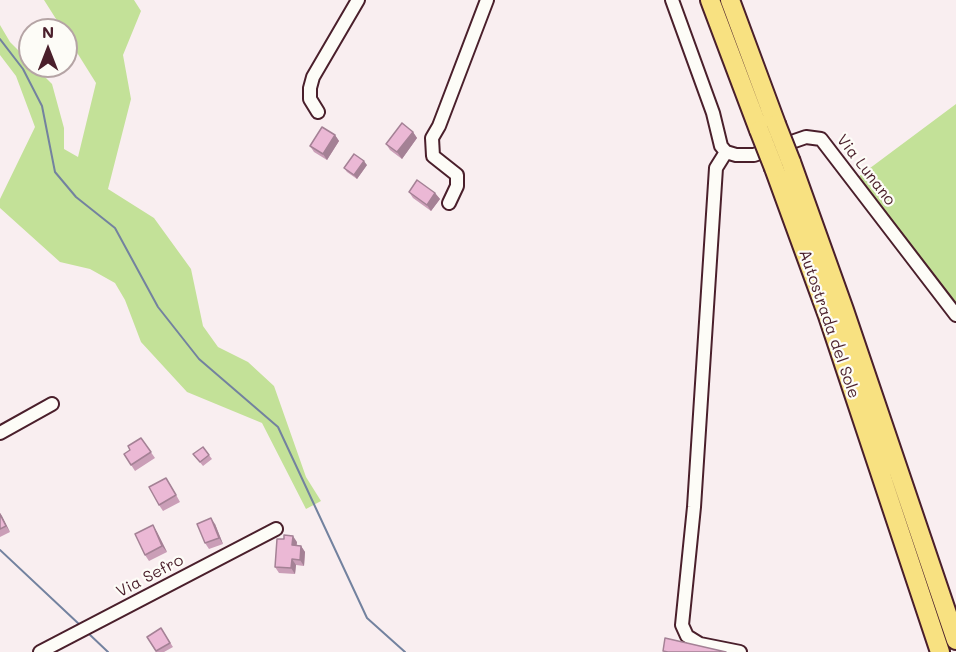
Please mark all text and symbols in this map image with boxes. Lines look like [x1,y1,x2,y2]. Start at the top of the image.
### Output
north arrow [18,18,78,78]
text: N [42,21,54,42]
street label: Via Lunano [832,131,900,209]
street label: Autostrada del Sole [795,247,863,401]
street label: Via Sefro [113,550,187,602]

